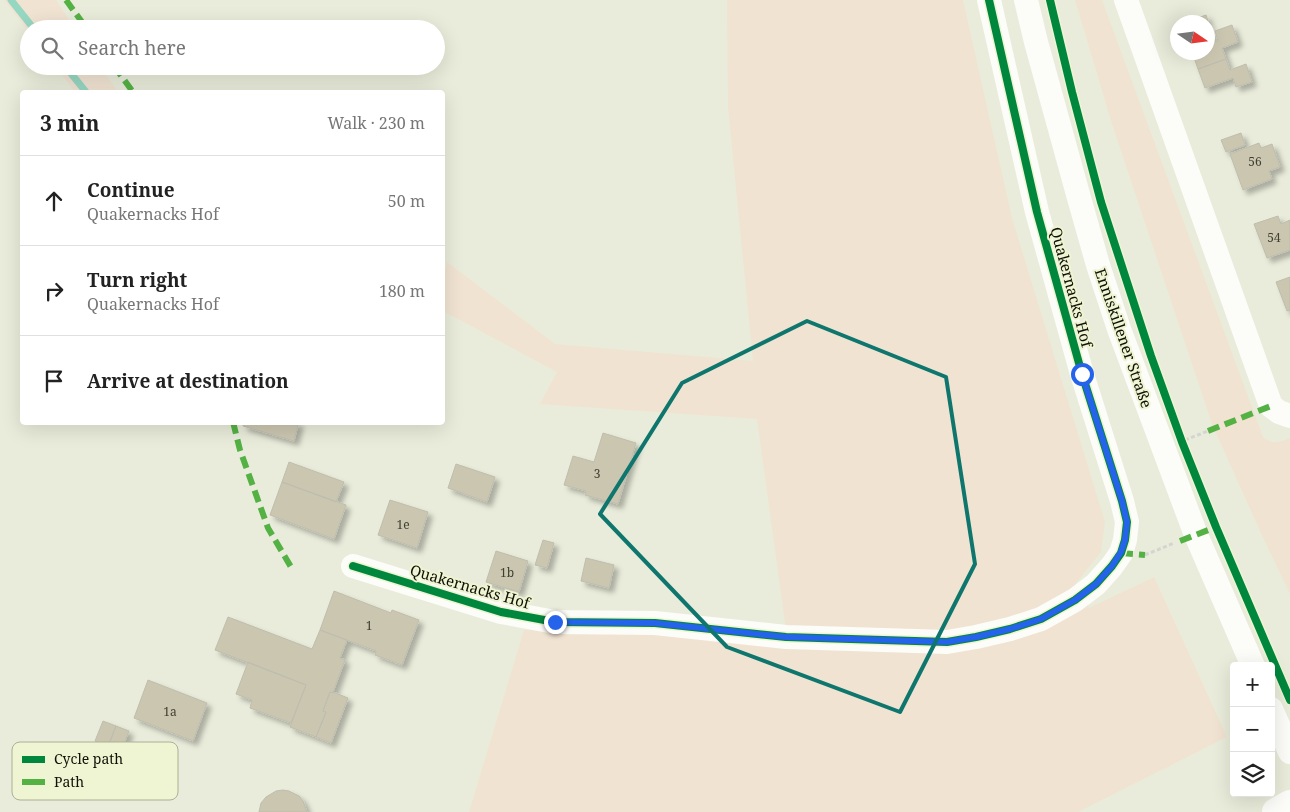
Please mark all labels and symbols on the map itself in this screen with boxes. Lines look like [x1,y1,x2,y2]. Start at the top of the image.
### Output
north arrow [1170,15,1215,60]
house number: 56 [1248,153,1262,170]
street label: Quakernacks Hof [1046,225,1098,351]
house number: 54 [1267,229,1281,246]
street label: Enniskillener Straße [1091,266,1157,410]
route start [1071,363,1094,386]
house number: 3 [594,465,601,482]
house number: 1e [396,516,410,533]
street label: Quakernacks Hof [408,559,534,613]
house number: 1b [500,564,514,581]
route end [544,611,567,634]
house number: 1 [366,617,372,634]
house number: 1a [163,703,177,720]
legend [12,742,178,800]
text: Cycle path [54,749,123,768]
text: Path [54,772,84,791]

